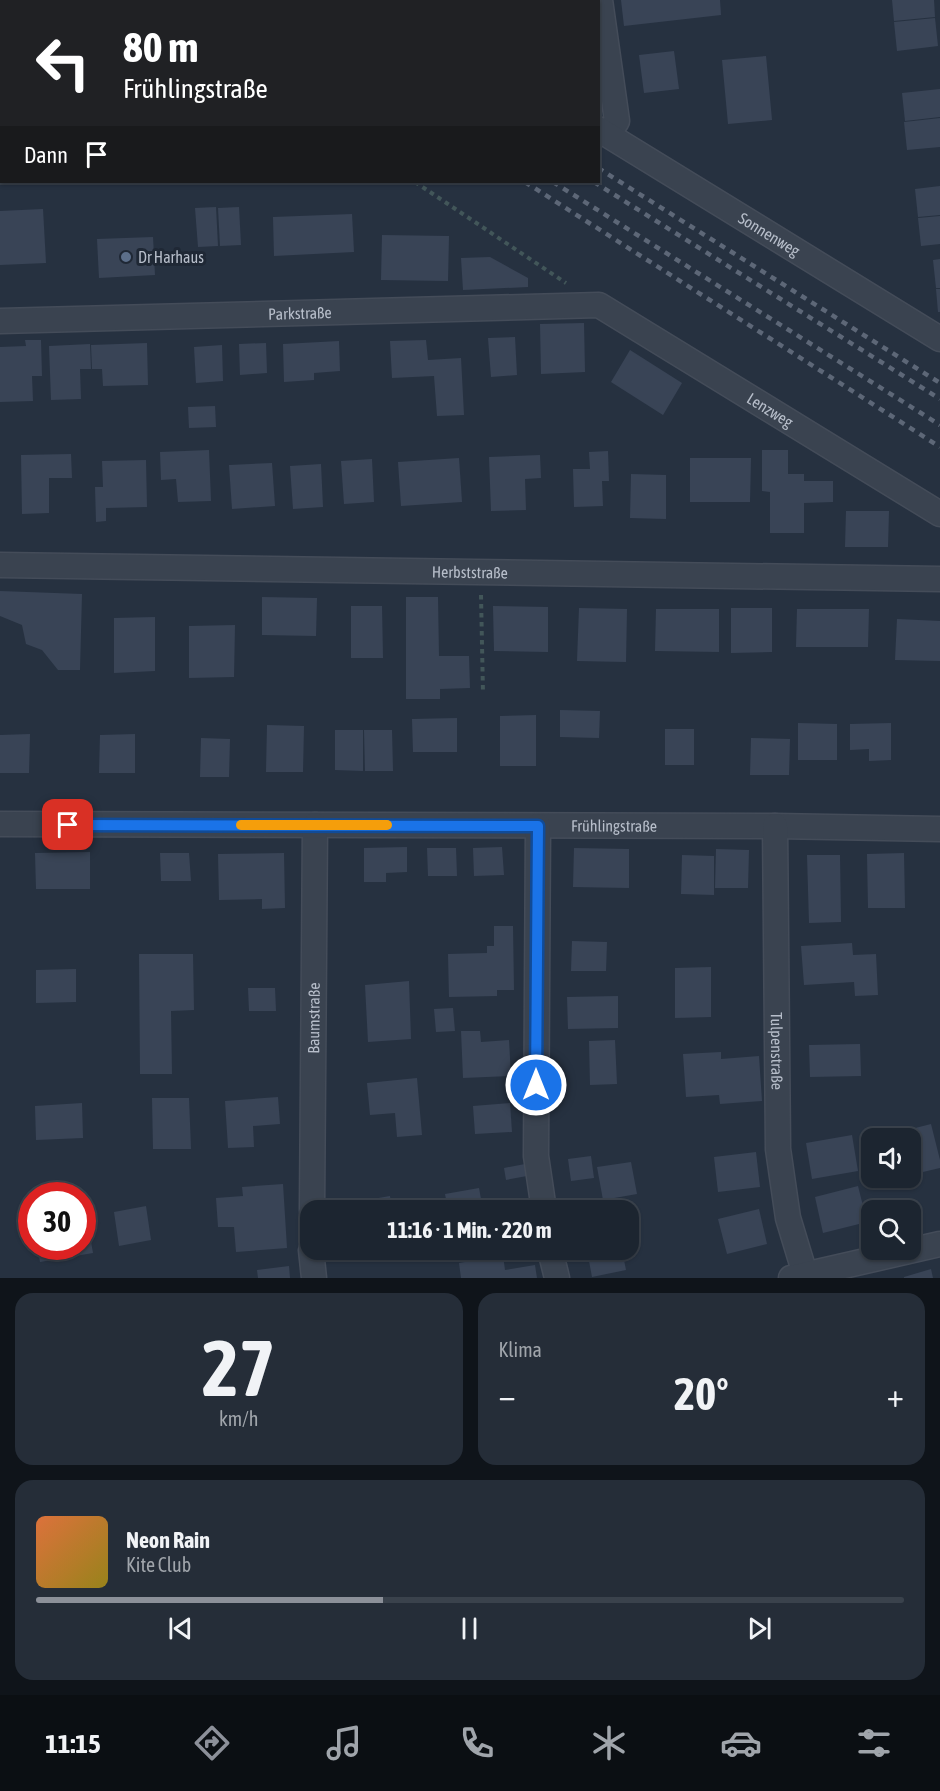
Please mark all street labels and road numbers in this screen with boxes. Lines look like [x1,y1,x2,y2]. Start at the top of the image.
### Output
street label: Sonnenweg [735,209,803,261]
street label: Parkstraße [268,303,332,323]
street label: Lenzweg [744,389,797,432]
street label: Herbststraße [432,562,508,582]
street label: Frühlingstraße [571,816,657,836]
street label: Baumstraße [304,982,323,1054]
street label: Tulpenstraße [767,1012,786,1090]

